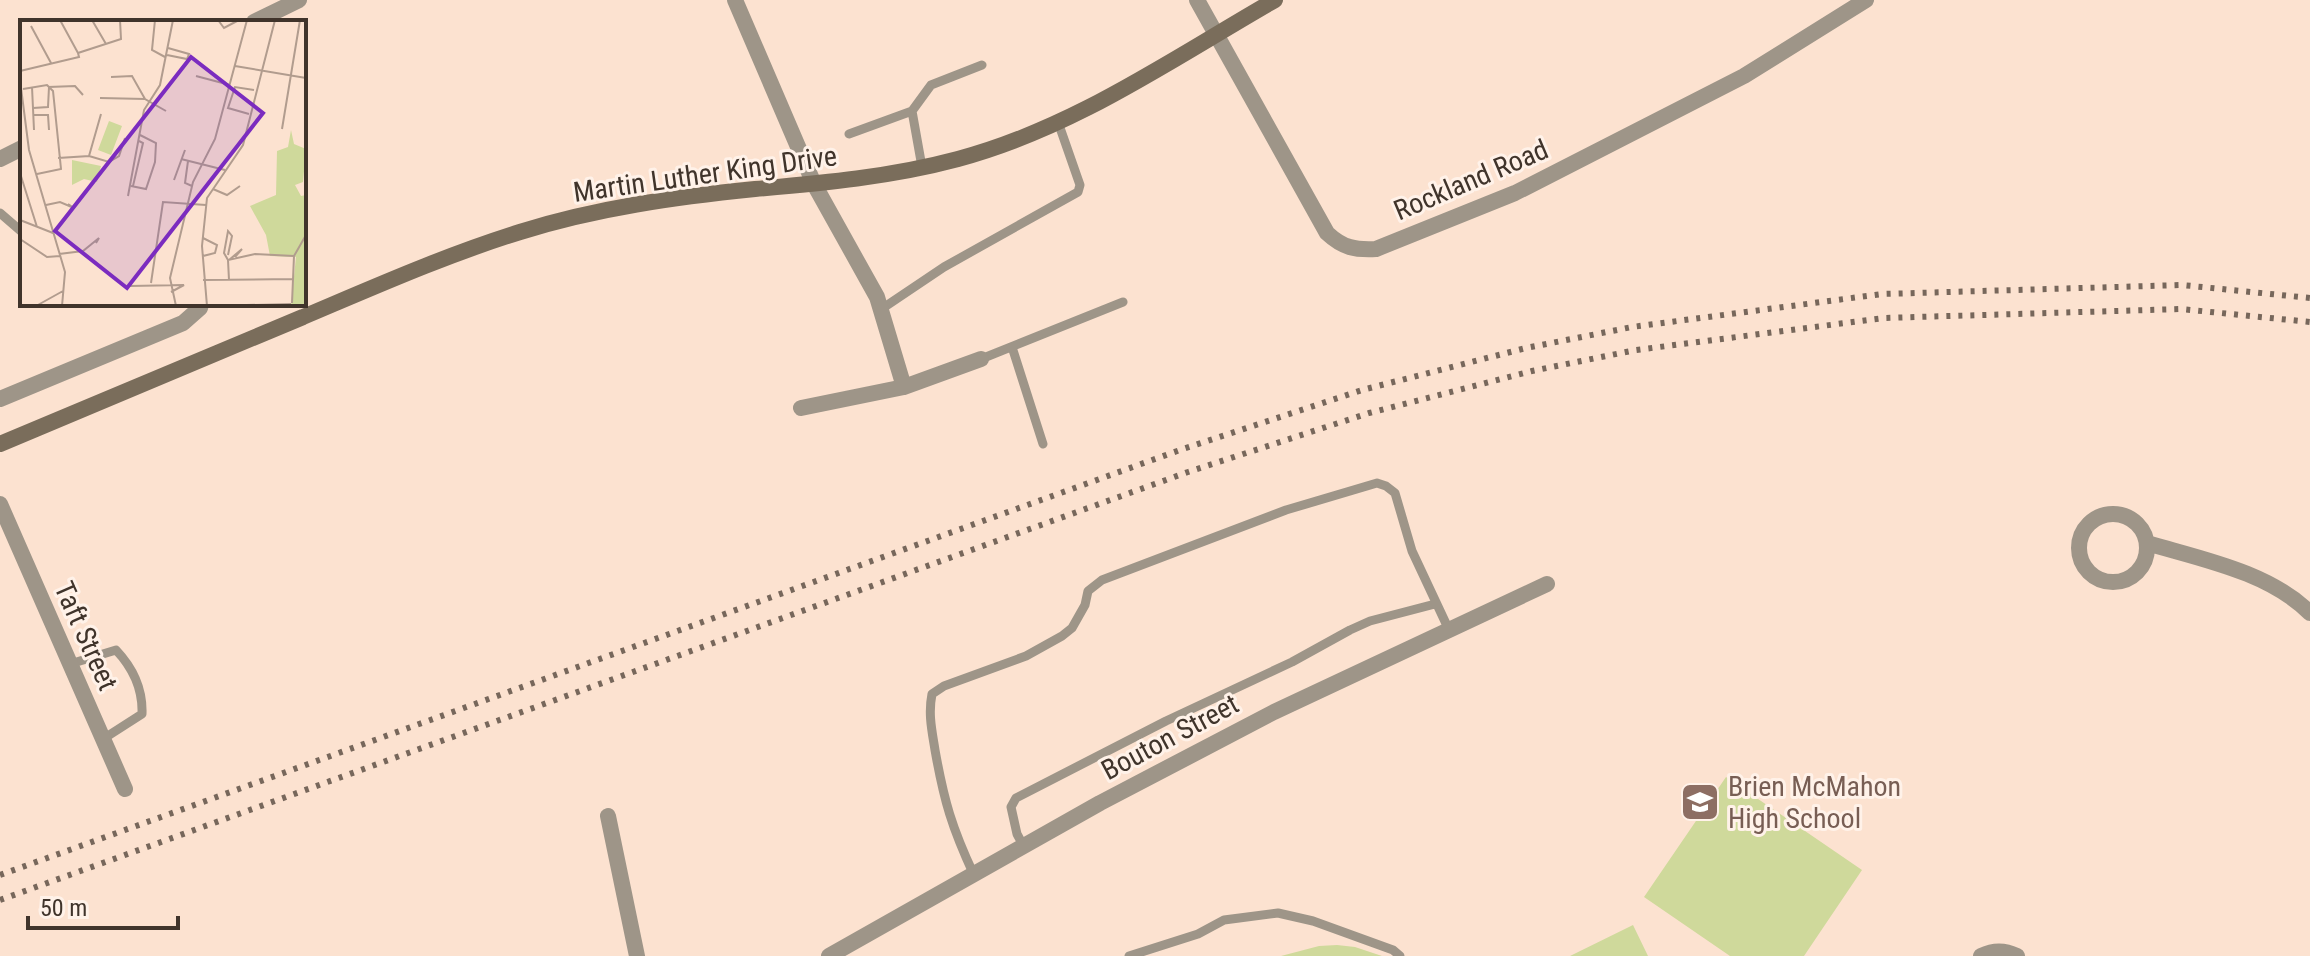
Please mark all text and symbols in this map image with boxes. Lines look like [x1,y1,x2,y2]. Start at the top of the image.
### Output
inset map [20,20,306,306]
street label: Rockland Road [1389,133,1553,227]
street label: Martin Luther King Drive [571,139,839,209]
street label: Taft Street [47,576,125,696]
street label: Bouton Street [1096,687,1244,787]
place label: Brien McMahon High School [1728,770,1901,835]
school or university icon: Brien McMahon High School [1679,781,1721,823]
scale bar [28,880,178,930]
text: 50 m [40,894,87,922]

